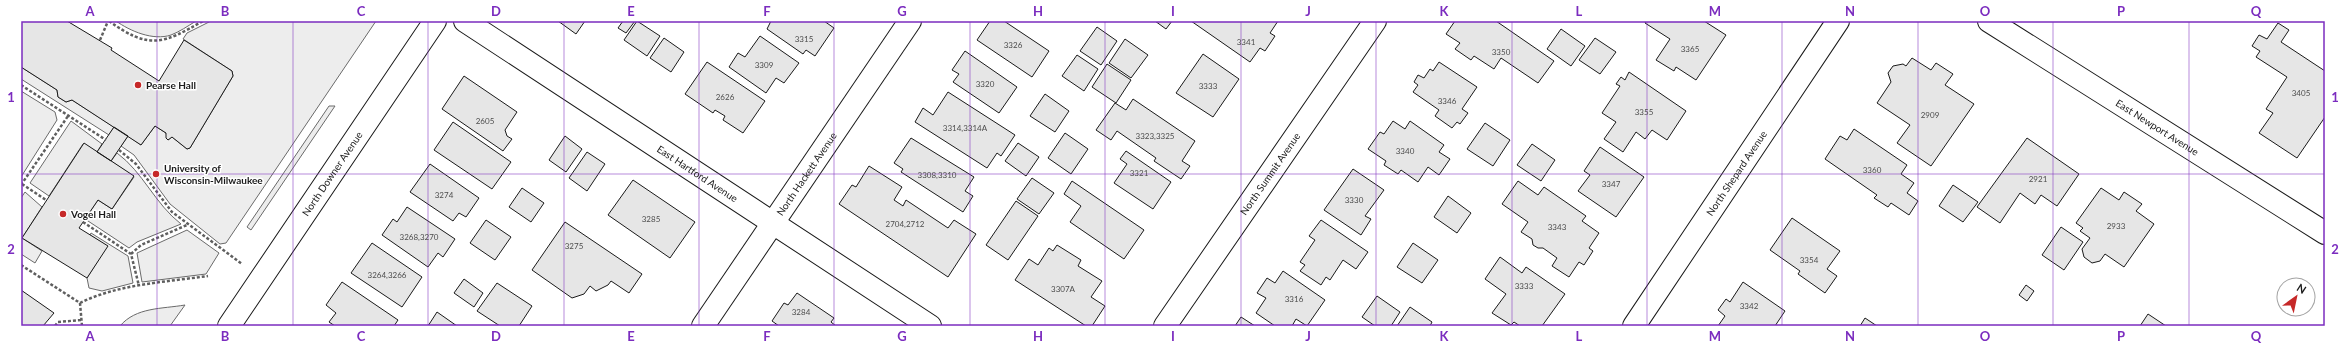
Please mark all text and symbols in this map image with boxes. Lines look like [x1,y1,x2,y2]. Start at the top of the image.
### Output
text: A [84,3,95,19]
text: B [221,3,230,19]
text: C [357,3,366,19]
text: D [491,3,501,19]
text: E [627,3,635,19]
text: F [763,3,771,19]
text: G [897,3,907,19]
text: H [1033,3,1043,19]
text: I [1171,3,1175,19]
text: J [1305,3,1311,19]
text: K [1440,3,1450,19]
text: L [1576,3,1583,19]
text: M [1709,3,1721,19]
text: N [1845,3,1855,19]
text: O [1980,3,1991,19]
text: P [2117,3,2125,19]
text: Q [2251,3,2262,19]
house number: 3315 [795,34,814,44]
house number: 3341 [1237,37,1256,47]
house number: 3326 [1004,40,1023,50]
house number: 3365 [1681,44,1700,54]
house number: 3350 [1492,47,1511,57]
house number: 3309 [755,60,774,70]
place label: Pearse Hall [146,79,196,91]
house number: 3320 [976,79,995,89]
marker: Pearse Hall [133,80,143,90]
house number: 3333 [1199,81,1218,91]
house number: 3405 [2292,88,2311,98]
text: 1 [7,89,15,105]
text: 1 [2331,89,2339,105]
house number: 2626 [716,92,735,102]
house number: 3346 [1438,96,1457,106]
street label: East Newport Avenue [2114,97,2201,158]
house number: 3355 [1635,107,1654,117]
house number: 2909 [1921,110,1940,120]
house number: 2605 [476,116,495,126]
house number: 3314,3314A [943,123,988,133]
street label: North Shepard Avenue [1704,128,1769,218]
street label: North Downer Avenue [299,129,365,218]
street label: North Hackett Avenue [774,130,839,218]
street label: North Summit Avenue [1237,130,1302,217]
house number: 3323,3325 [1136,131,1175,141]
street label: East Hartford Avenue [655,143,740,204]
house number: 3340 [1396,146,1415,156]
place label: University of Wisconsin-Milwaukee [164,162,263,186]
house number: 3360 [1863,165,1882,175]
house number: 3321 [1130,168,1149,178]
marker: University of Wisconsin-Milwaukee [151,169,161,179]
house number: 3308,3310 [918,170,957,180]
house number: 2921 [2029,174,2048,184]
house number: 3347 [1602,179,1621,189]
house number: 3274 [435,190,454,200]
house number: 3330 [1345,195,1364,205]
place label: Vogel Hall [70,208,116,220]
marker: Vogel Hall [58,209,68,219]
house number: 3285 [642,214,661,224]
house number: 2704,2712 [886,219,925,229]
house number: 2933 [2107,221,2126,231]
house number: 3343 [1548,222,1567,232]
house number: 3268,3270 [400,232,439,242]
text: 2 [7,241,15,257]
house number: 3275 [565,241,584,251]
text: 2 [2331,241,2339,257]
house number: 3354 [1800,255,1819,265]
house number: 3264,3266 [368,270,407,280]
north arrow [2276,277,2316,317]
text: N [2295,280,2309,296]
house number: 3333 [1515,281,1534,291]
house number: 3307A [1051,284,1076,294]
house number: 3316 [1285,294,1304,304]
house number: 3342 [1740,301,1759,311]
house number: 3284 [792,307,811,317]
text: A [84,328,95,344]
text: B [221,328,230,344]
text: C [357,328,366,344]
text: D [491,328,501,344]
text: E [627,328,635,344]
text: F [763,328,771,344]
text: G [897,328,907,344]
text: H [1033,328,1043,344]
text: I [1171,328,1175,344]
text: J [1305,328,1311,344]
text: K [1440,328,1450,344]
text: L [1576,328,1583,344]
text: M [1709,328,1721,344]
text: N [1845,328,1855,344]
text: O [1980,328,1991,344]
text: P [2117,328,2125,344]
text: Q [2251,328,2262,344]

